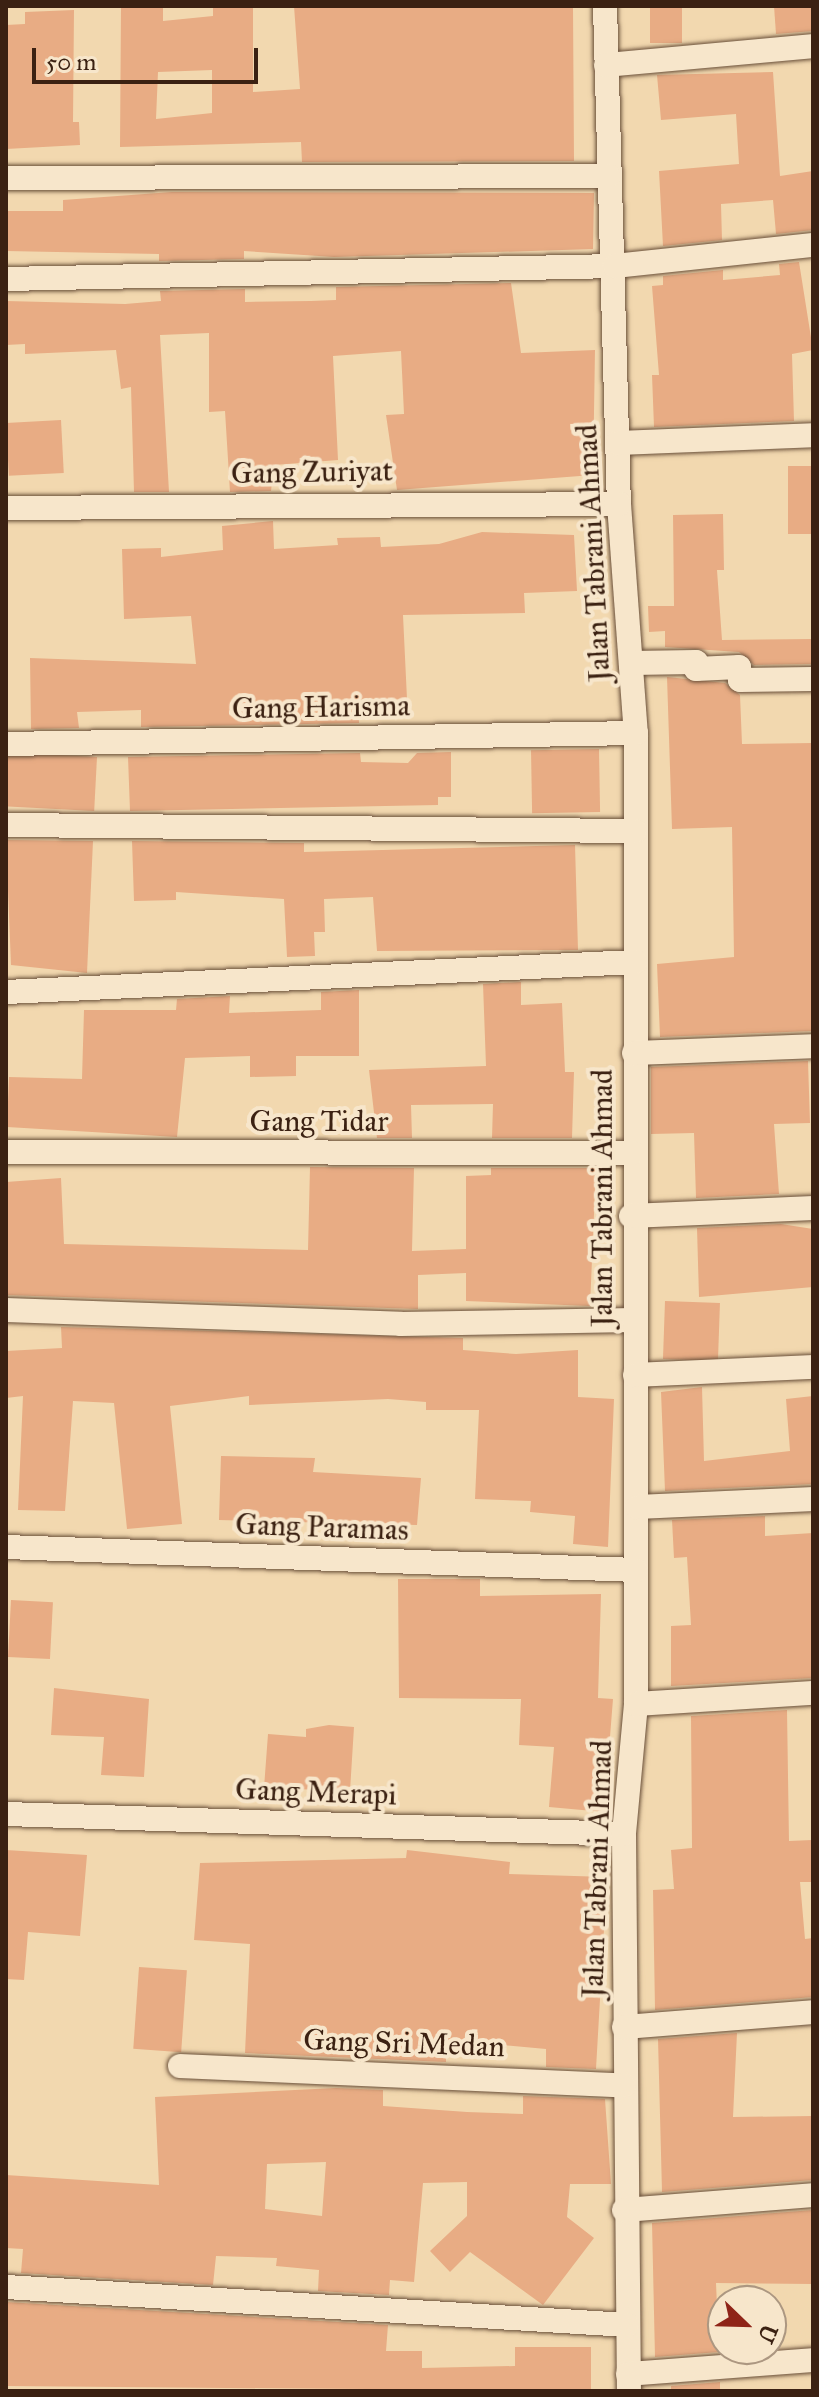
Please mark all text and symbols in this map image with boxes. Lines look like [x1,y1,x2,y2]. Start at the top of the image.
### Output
scale bar [36,32,262,82]
text: 50 m [46,47,96,77]
street label: Jalan Tabrani Ahmad [568,423,618,683]
street label: Gang Zuriyat [231,453,393,491]
street label: Gang Harisma [232,687,410,727]
street label: Jalan Tabrani Ahmad [584,1069,620,1327]
street label: Gang Tidar [250,1103,388,1139]
street label: Gang Paramas [235,1506,409,1548]
street label: Jalan Tabrani Ahmad [575,1739,619,1999]
street label: Gang Merapi [235,1771,397,1813]
street label: Gang Sri Medan [303,2021,505,2065]
north arrow [707,2285,787,2365]
text: U [752,2321,784,2347]

